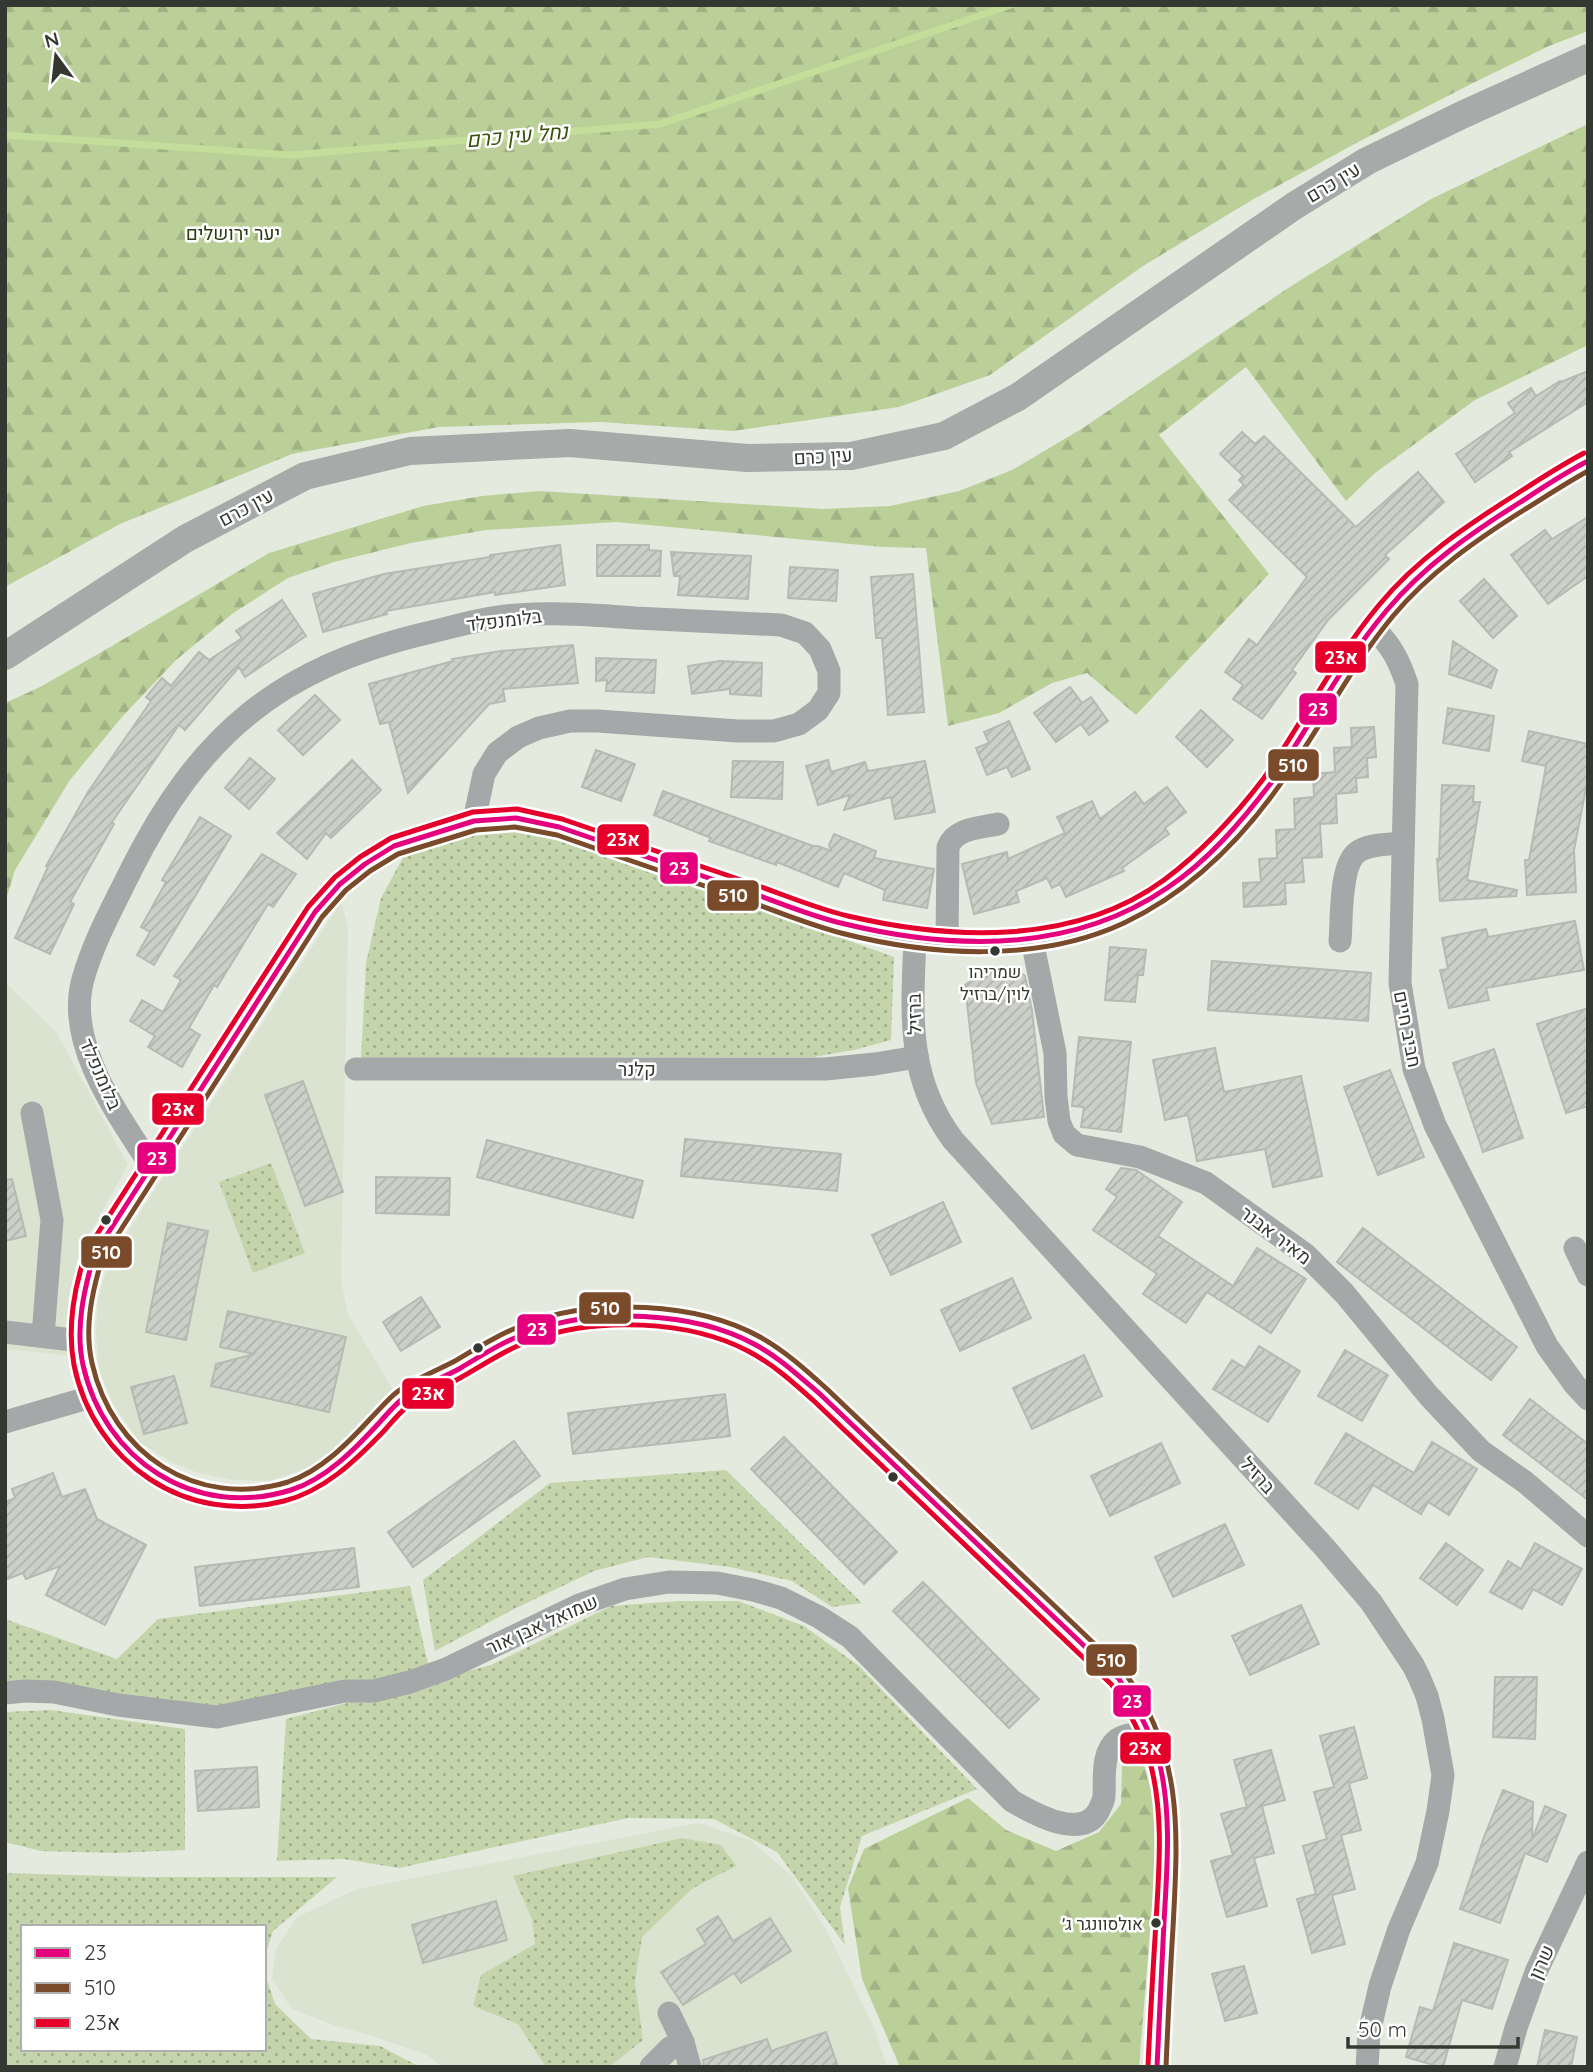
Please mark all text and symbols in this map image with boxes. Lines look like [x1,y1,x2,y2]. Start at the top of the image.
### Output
north arrow [21,21,91,91]
text: N [42,26,61,53]
water label: נחל עין כרם [465,117,570,152]
street label: עין כרם [1302,157,1364,207]
park label: יער ירושלים [186,221,280,245]
street label: עין כרם [793,442,853,470]
street label: עין כרם [214,483,278,531]
street label: בלומנפלד [465,603,543,637]
line badge: 23א [1314,640,1367,674]
text: 23א [1324,645,1358,669]
line badge: 23 [1298,692,1338,726]
text: 23 [1307,697,1329,721]
line badge: 510 [1267,748,1320,782]
text: 510 [1278,753,1308,777]
line badge: 23א [596,823,650,856]
text: 23א [606,827,640,851]
line badge: 23 [659,851,699,885]
text: 23 [668,856,690,880]
line badge: 510 [706,879,760,912]
text: 510 [718,883,748,907]
marker: שמריהו לוין/ברזיל [988,944,1002,958]
place label: שמריהו לוין/ברזיל [960,961,1030,1004]
street label: חביב חיים [1389,989,1427,1069]
street label: ברזיל [902,993,926,1035]
street label: בלומנפלד [75,1034,127,1114]
street label: קלנר [618,1057,656,1081]
line badge: 23א [151,1092,205,1126]
text: 23א [161,1097,195,1121]
line badge: 23 [136,1141,177,1175]
text: 23 [146,1146,168,1170]
street label: מאיר אבנר [1236,1200,1316,1270]
unlabelled marker [99,1213,113,1227]
line badge: 510 [80,1235,133,1269]
text: 510 [91,1240,121,1264]
line badge: 510 [578,1291,632,1325]
text: 510 [590,1296,620,1320]
line badge: 23 [516,1313,557,1346]
text: 23 [526,1317,548,1341]
unlabelled marker [471,1341,485,1355]
line badge: 23א [401,1377,455,1410]
text: 23א [411,1381,445,1405]
street label: ברזיל [1235,1452,1281,1498]
unlabelled marker [886,1470,900,1484]
street label: שמואל אבן אור [482,1589,602,1659]
line badge: 510 [1085,1643,1138,1677]
text: 510 [1096,1648,1126,1672]
line badge: 23 [1112,1684,1152,1718]
text: 23 [1121,1689,1143,1713]
line badge: 23א [1119,1731,1172,1765]
text: 23א [1128,1736,1162,1760]
place label: אולסוונגר ג׳ [1062,1913,1143,1934]
marker: אולסוונגר ג׳ [1149,1916,1163,1930]
legend [21,1925,266,2051]
text: 23 [84,1939,107,1965]
street label: שרון [1523,1941,1559,1983]
text: 510 [84,1974,116,2000]
scale bar [1348,2006,1518,2050]
text: 23א [84,2009,120,2035]
text: 50 m [1358,2016,1407,2042]

